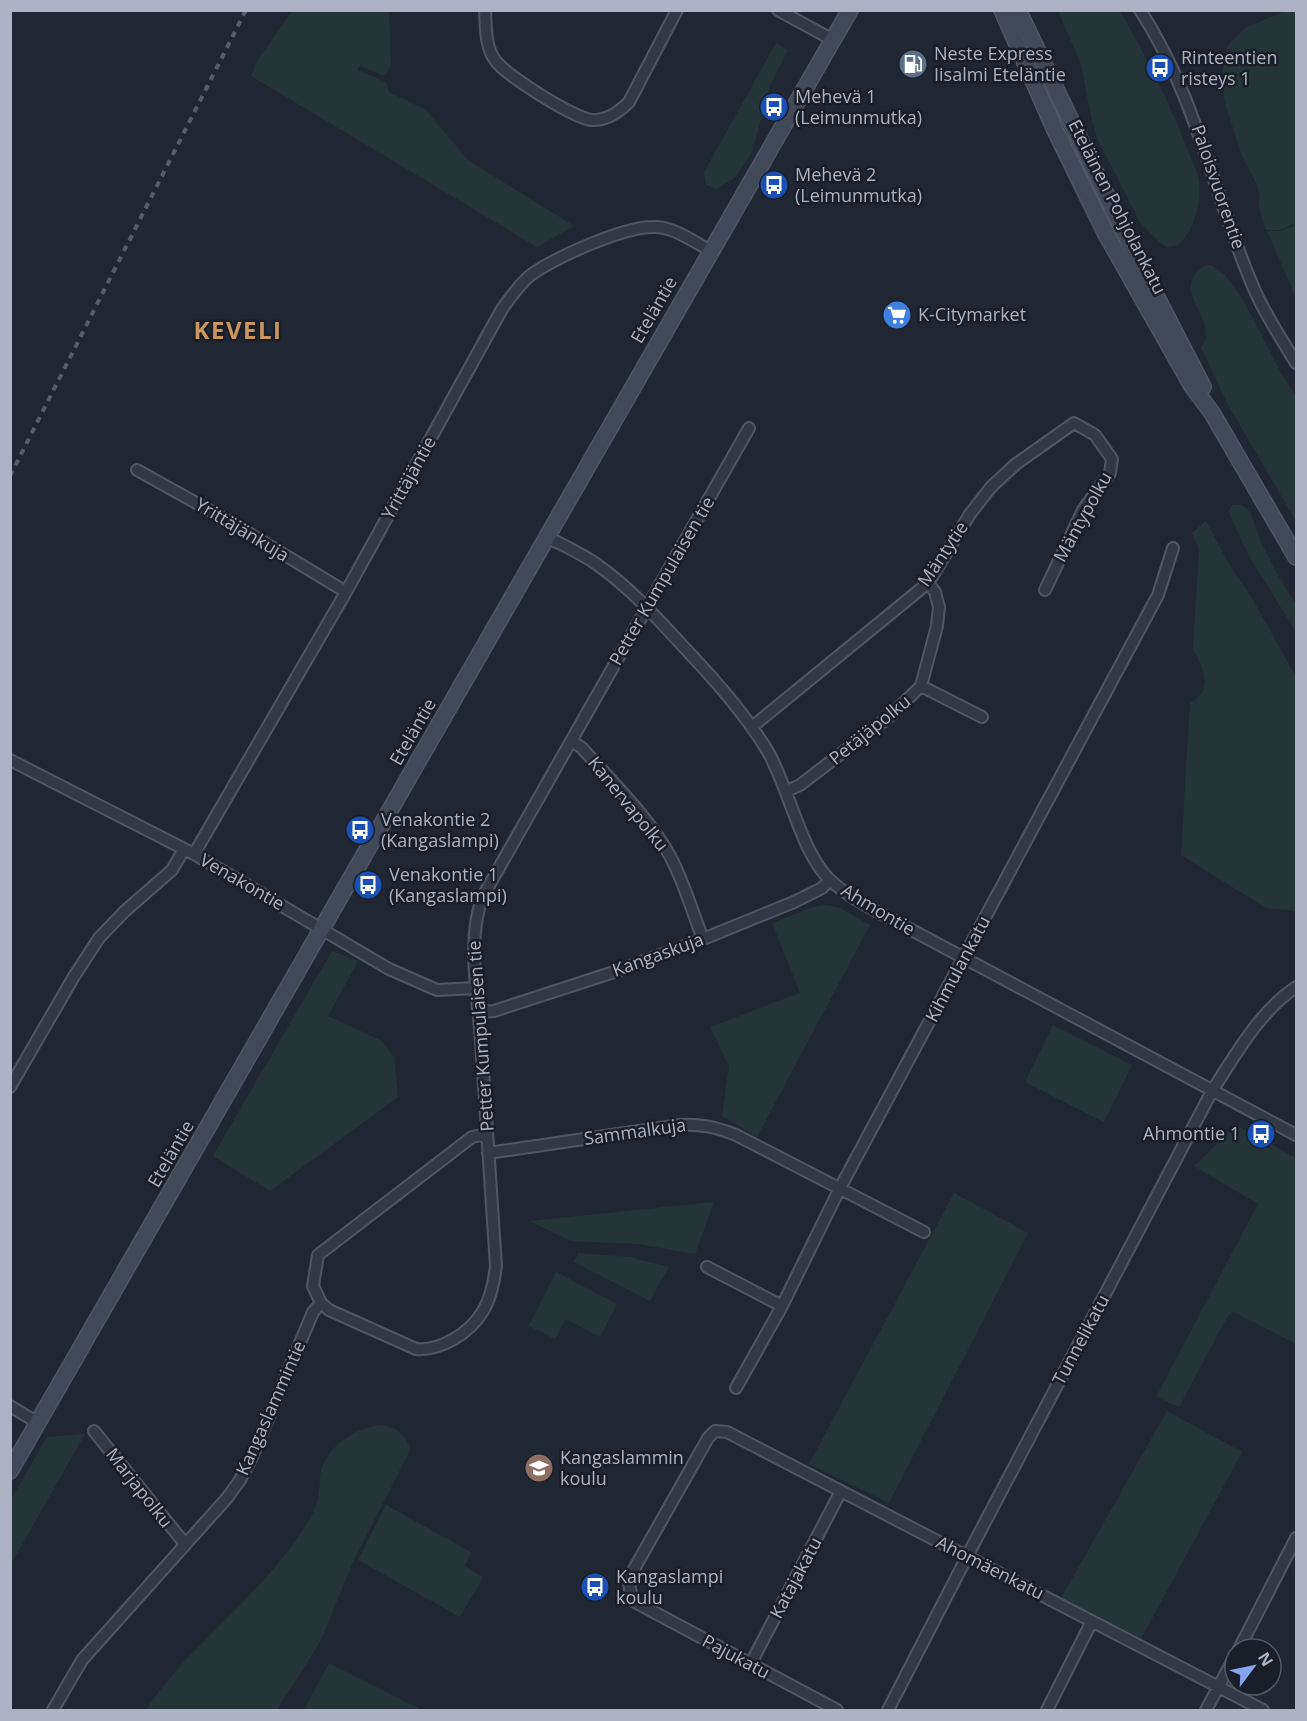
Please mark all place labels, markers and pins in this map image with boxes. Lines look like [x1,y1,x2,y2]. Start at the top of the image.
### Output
place label: Neste Express Iisalmi Eteläntie [934,41,1066,86]
place label: Rinteentien risteys 1 [1181,45,1277,90]
fuel station icon: Neste Express Iisalmi Eteläntie [897,48,929,80]
bus stop icon: Rinteentien risteys 1 [1144,52,1176,84]
place label: Mehevä 1 (Leimunmutka) [795,84,922,129]
bus stop icon: Mehevä 1 (Leimunmutka) [758,91,790,123]
place label: Mehevä 2 (Leimunmutka) [795,162,922,207]
bus stop icon: Mehevä 2 (Leimunmutka) [758,169,790,201]
supermarket icon: K-Citymarket [881,299,913,331]
place label: K-Citymarket [918,302,1026,326]
place label: Venakontie 2 (Kangaslampi) [381,807,499,852]
bus stop icon: Venakontie 2 (Kangaslampi) [344,814,376,846]
place label: Venakontie 1 (Kangaslampi) [389,862,507,907]
bus stop icon: Venakontie 1 (Kangaslampi) [352,869,384,901]
bus stop icon: Ahmontie 1 [1245,1118,1277,1150]
place label: Ahmontie 1 [1143,1121,1240,1145]
place label: Kangaslammin koulu [560,1445,684,1490]
school or university icon: Kangaslammin koulu [523,1452,555,1484]
place label: Kangaslampi koulu [616,1564,723,1609]
bus stop icon: Kangaslampi koulu [579,1571,611,1603]

